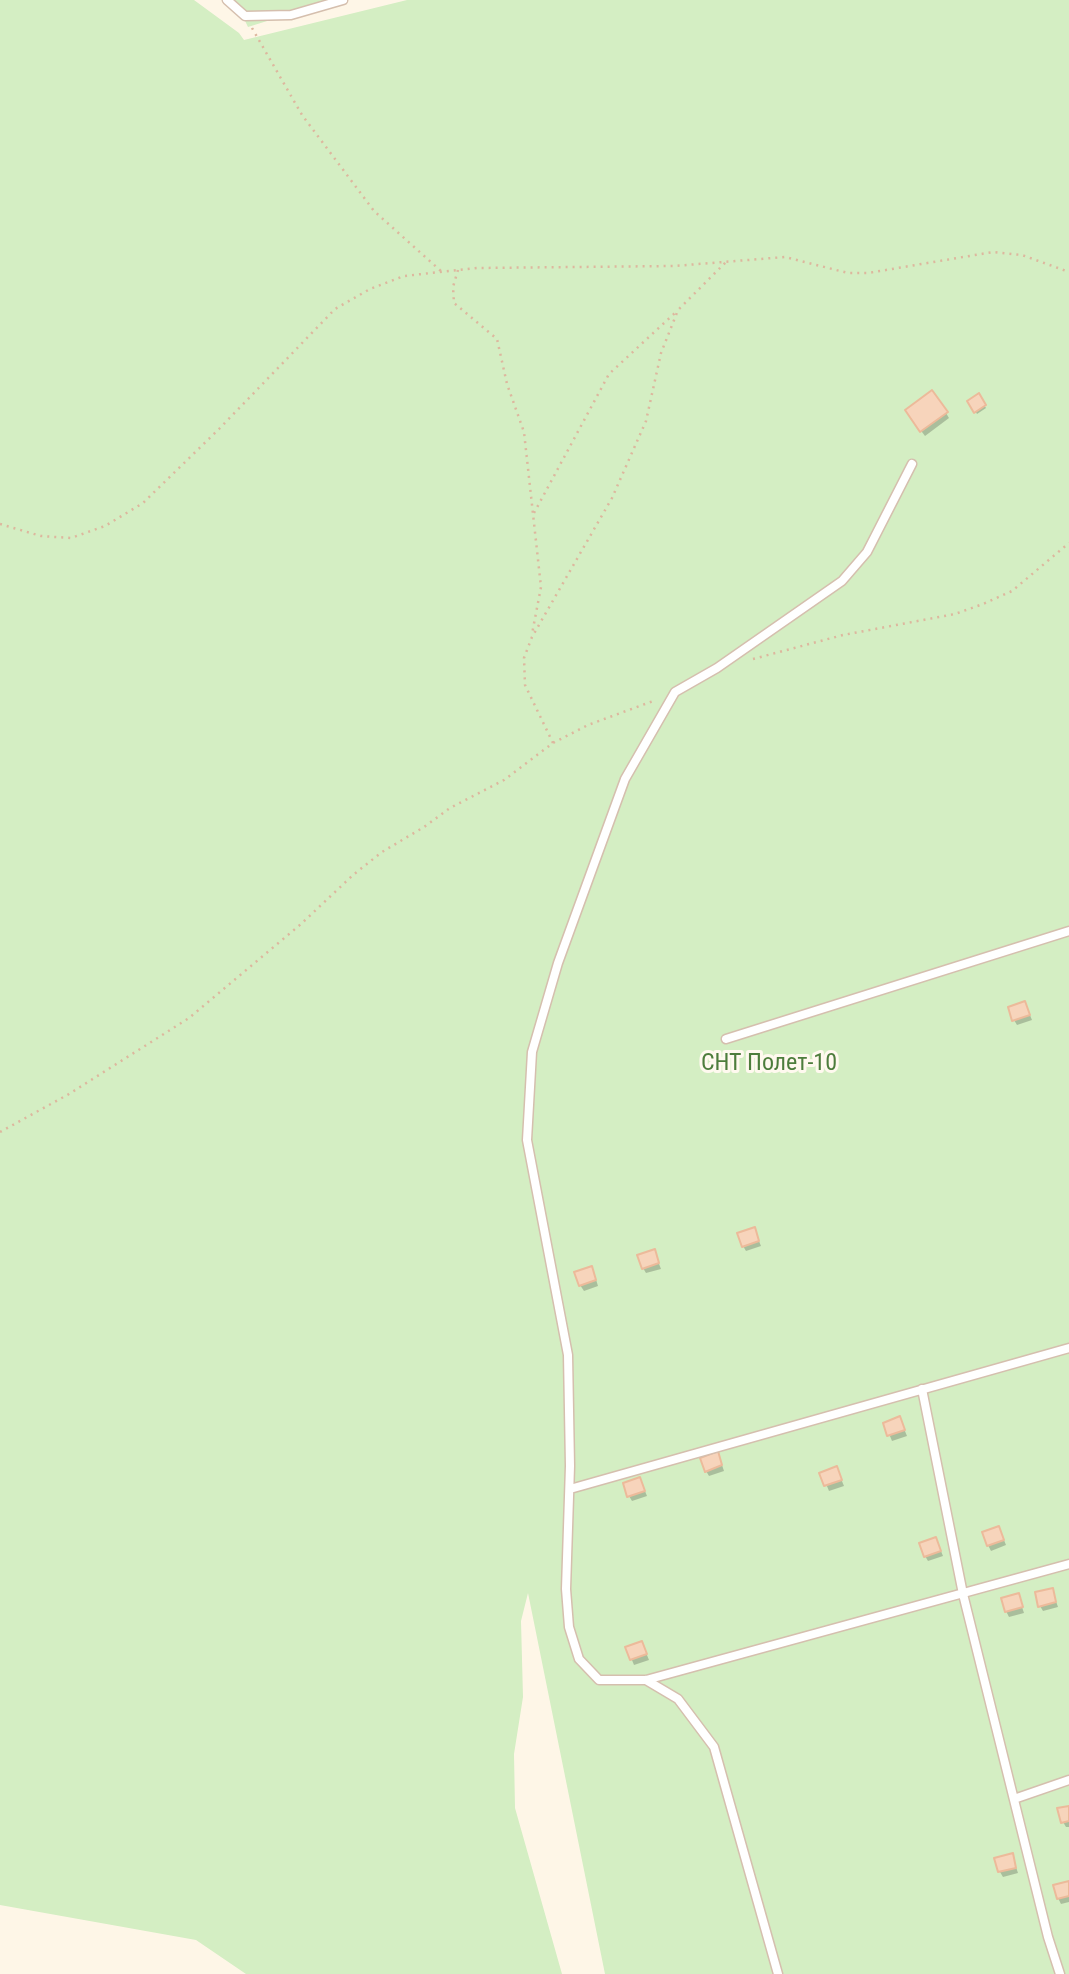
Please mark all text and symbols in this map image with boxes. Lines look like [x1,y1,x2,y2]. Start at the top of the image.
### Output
park label: СНТ Полет-10 [701,1050,837,1078]

